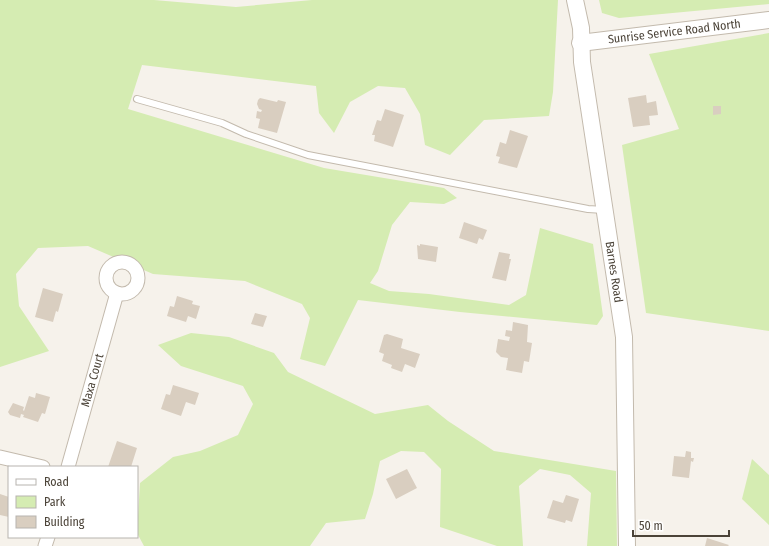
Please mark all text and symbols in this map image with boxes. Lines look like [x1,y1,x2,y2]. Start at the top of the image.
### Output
street label: Sunrise Service Road North [607,17,741,47]
street label: Barnes Road [602,240,626,304]
street label: Maxa Court [78,352,107,409]
legend [8,466,138,538]
text: Road [44,475,69,489]
text: Park [44,495,66,509]
scale bar [633,512,729,538]
text: Building [44,515,85,529]
text: 50 m [639,519,663,533]

